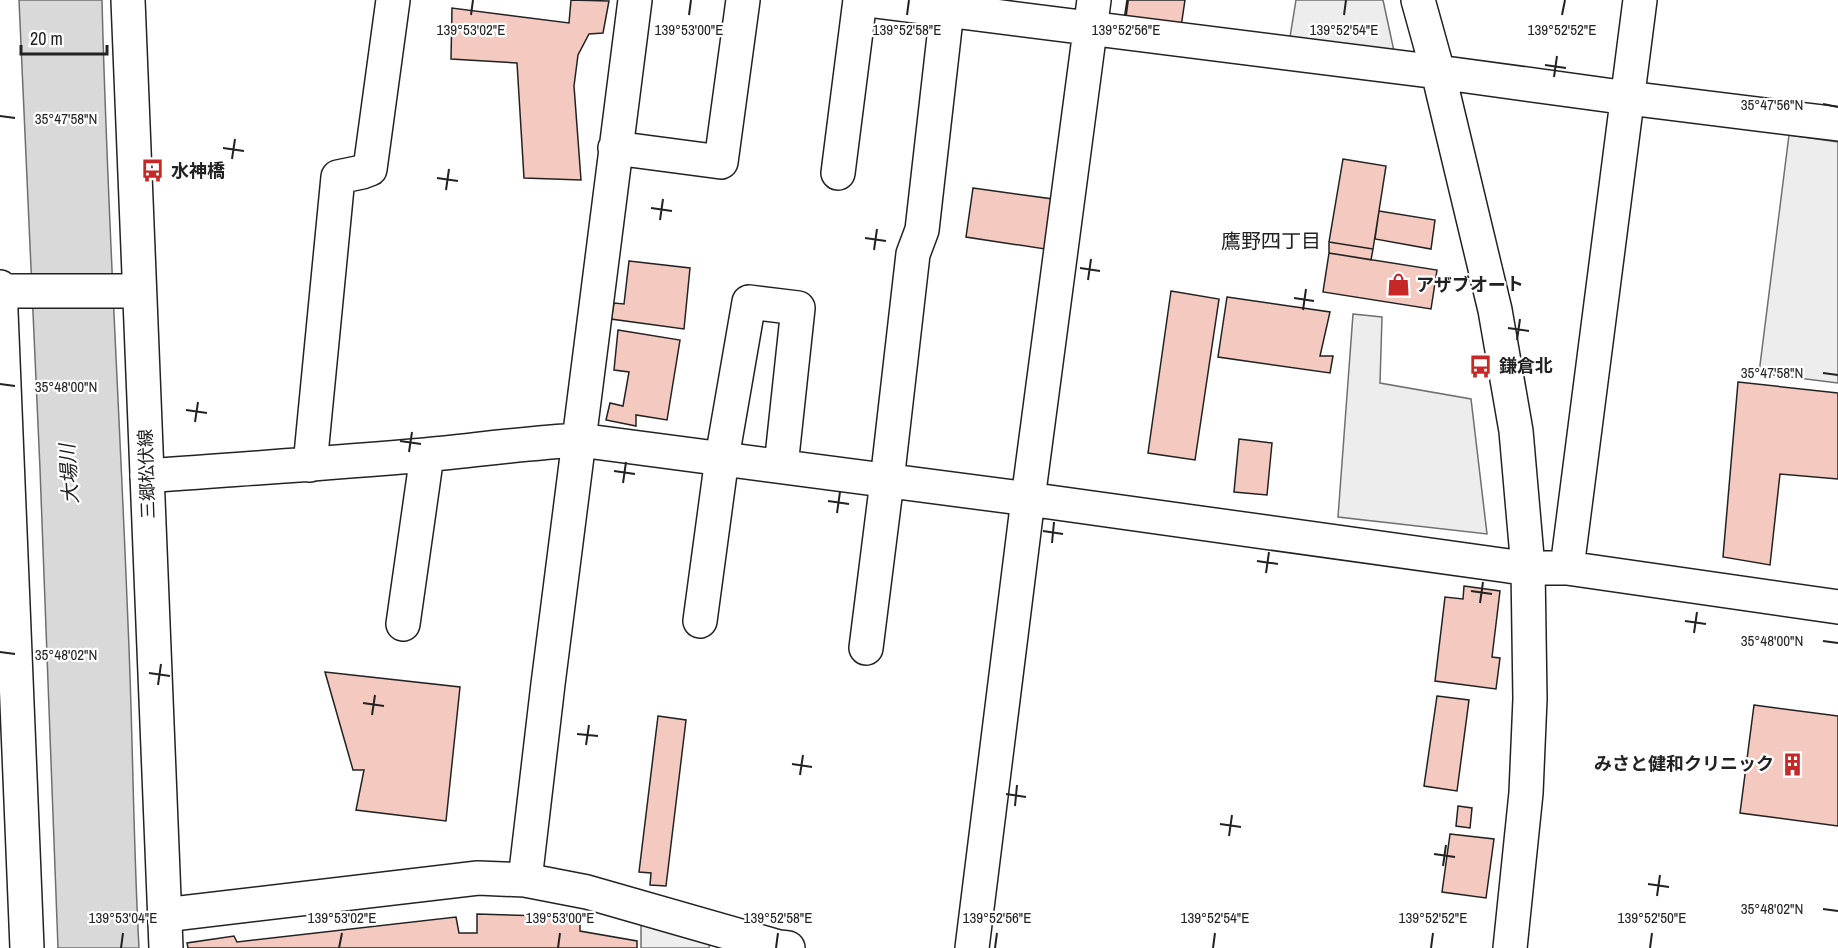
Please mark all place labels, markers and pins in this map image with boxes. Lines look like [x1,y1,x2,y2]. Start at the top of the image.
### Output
bus stop icon: 水神橋 [140,158,166,184]
place label: 水神橋 [171,158,225,183]
shop icon: アザブオート [1385,272,1411,298]
place label: アザブオート [1416,272,1524,297]
bus stop icon: 鎌倉北 [1468,353,1494,379]
place label: 鎌倉北 [1499,353,1553,378]
place label: みさと健和クリニック [1594,751,1774,776]
building icon: みさと健和クリニック [1779,751,1805,777]

